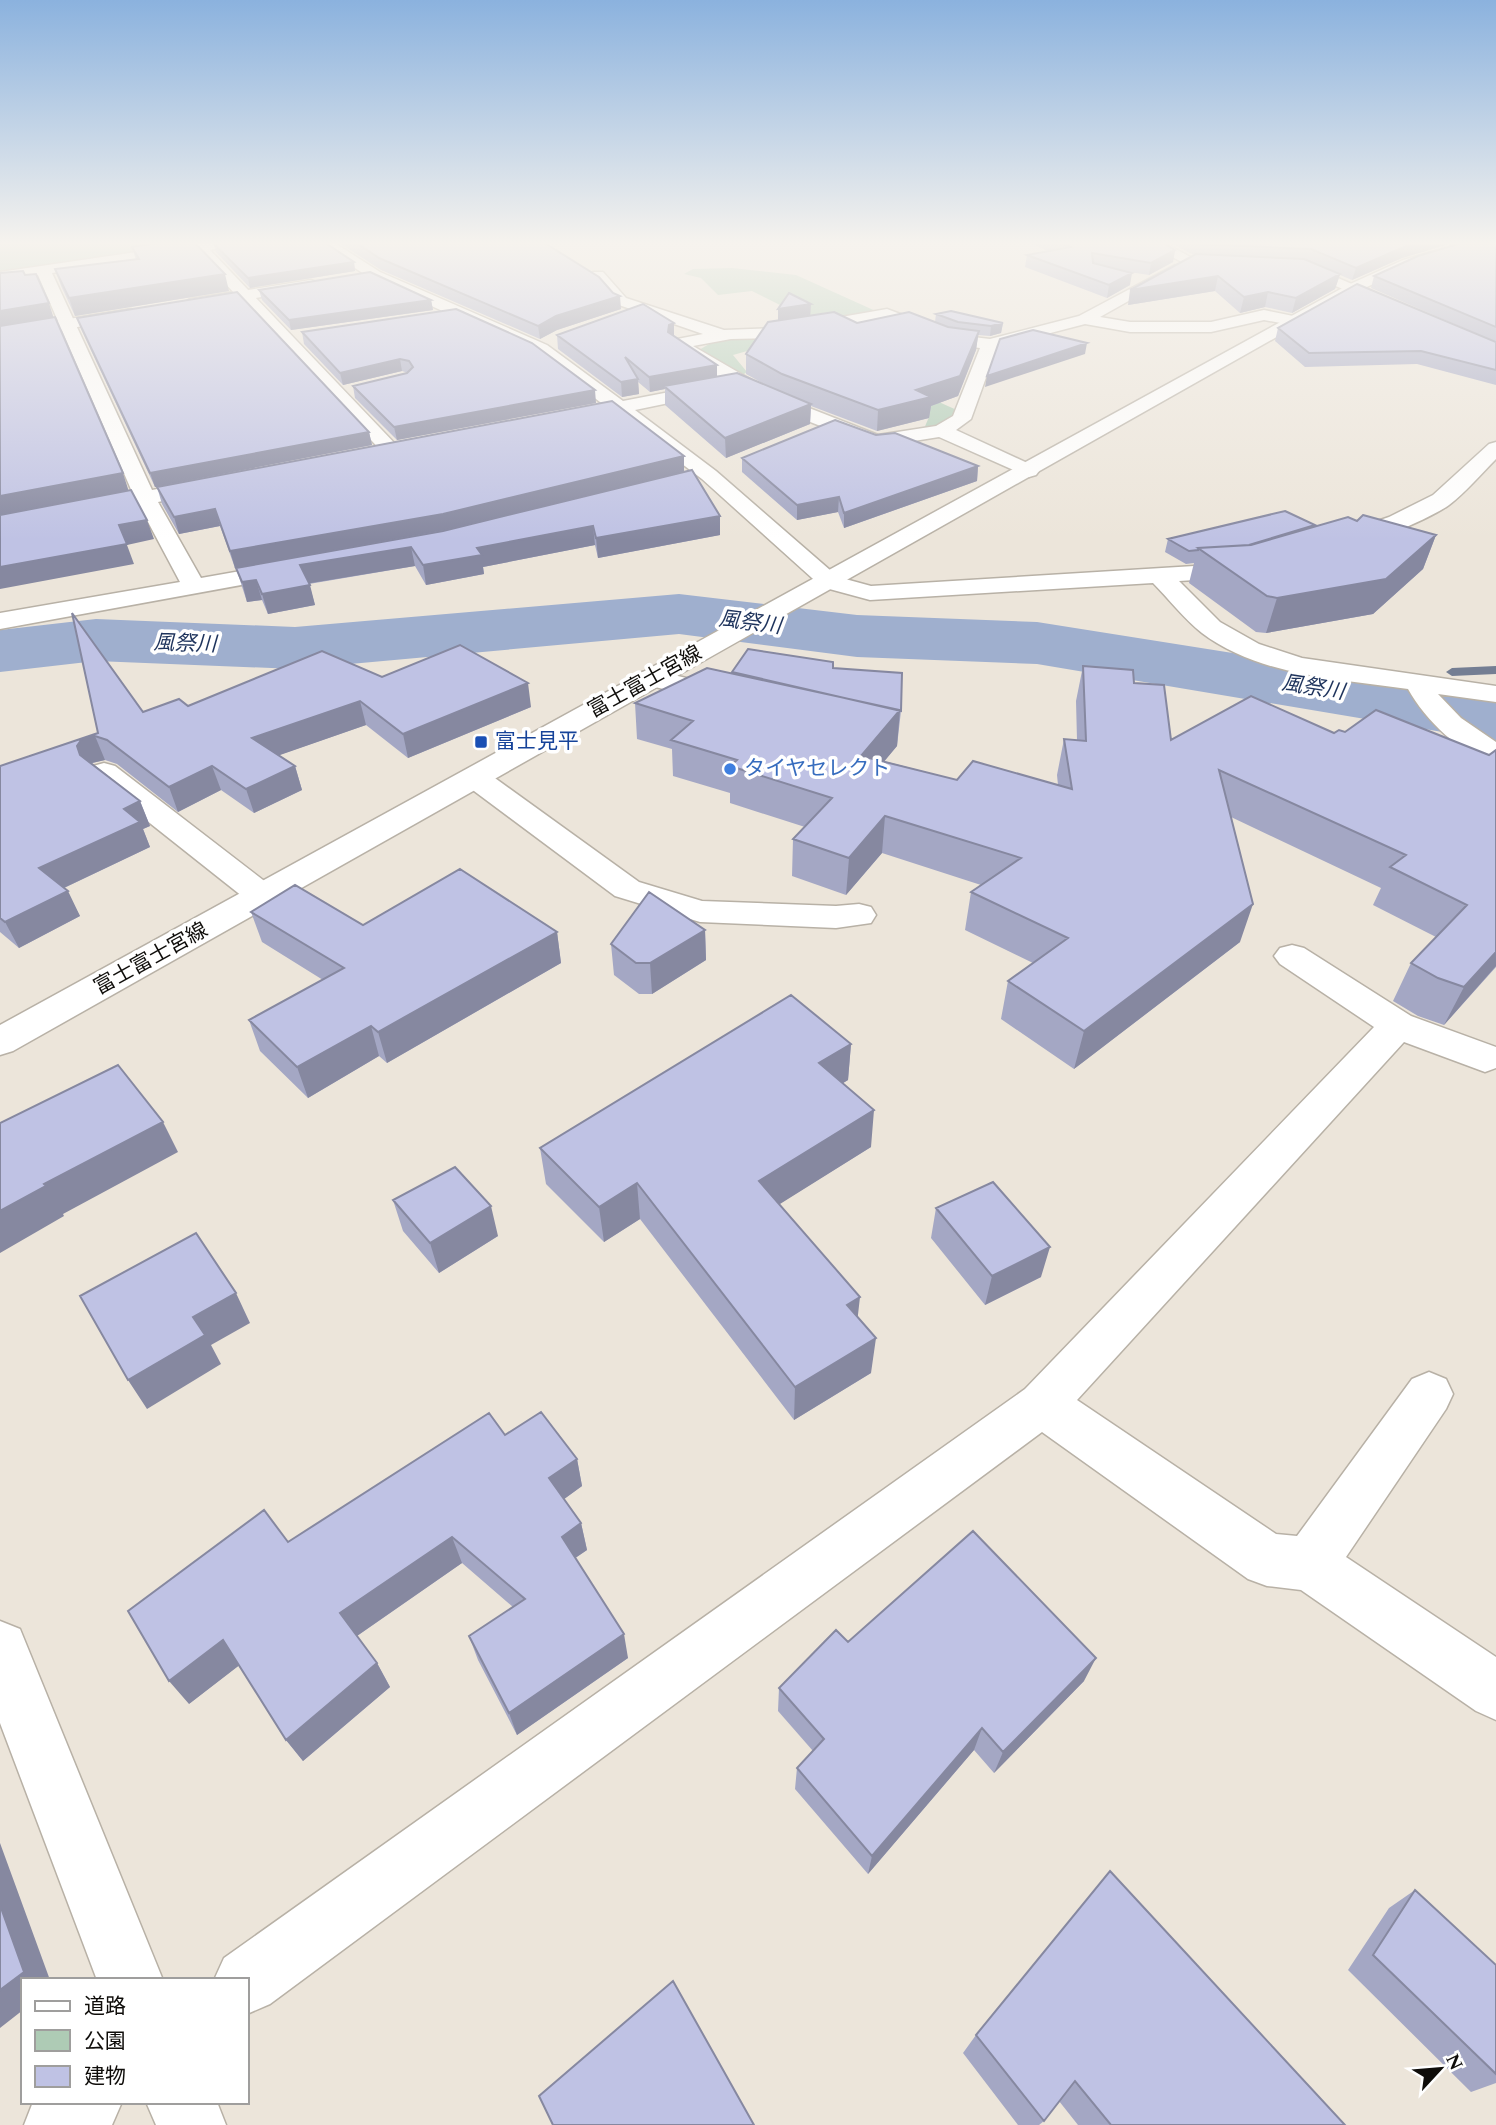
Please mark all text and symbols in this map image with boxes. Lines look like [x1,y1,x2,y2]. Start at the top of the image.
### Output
water label: 風祭川 [717,603,785,643]
water label: 風祭川 [153,627,219,661]
street label: 富士富士宮線 [582,637,708,727]
water label: 風祭川 [1279,667,1349,709]
place label: 富士見平 [495,726,579,758]
marker: 富士見平 [473,734,489,750]
place label: タイヤセレクト [744,753,890,785]
marker: タイヤセレクト [722,761,738,777]
street label: 富士富士宮線 [88,914,214,1004]
legend [21,1978,248,2104]
text: 道路 [84,1991,126,2023]
text: 公園 [84,2026,126,2058]
north arrow [1405,2034,1475,2104]
text: N [1437,2049,1470,2076]
text: 建物 [84,2061,126,2093]

